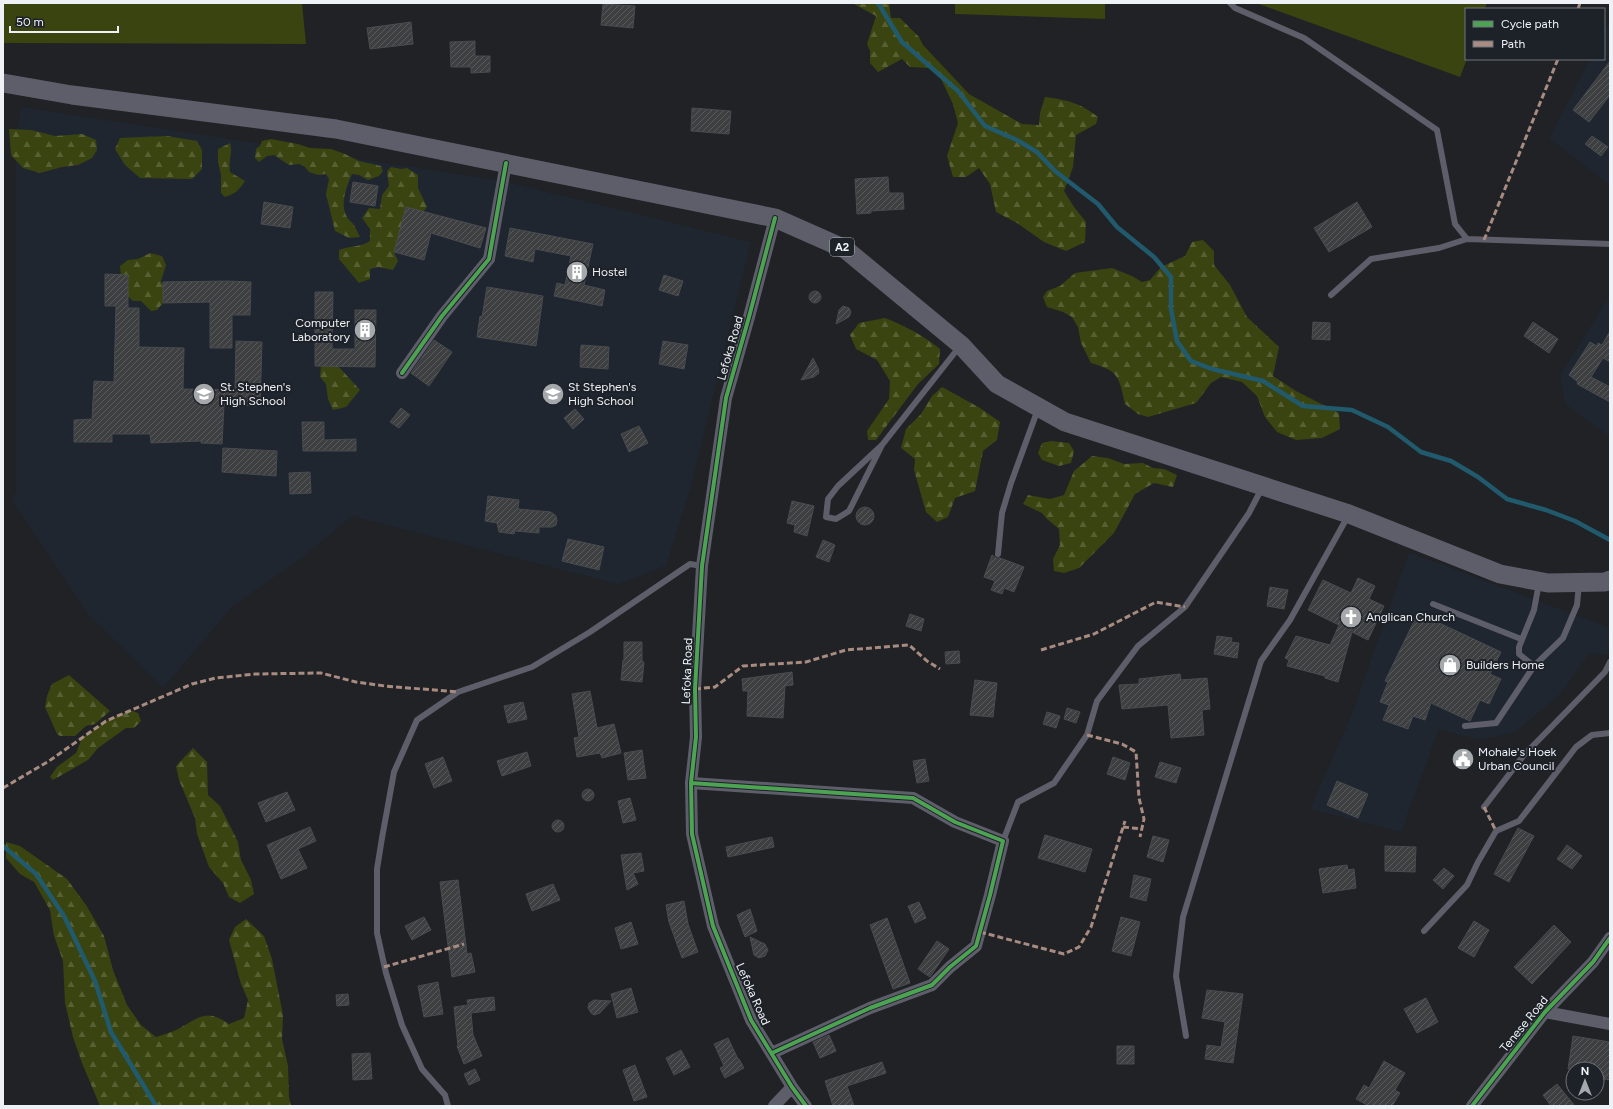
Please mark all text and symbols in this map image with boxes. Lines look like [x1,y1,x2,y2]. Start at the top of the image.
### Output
scale bar [10,8,118,34]
legend [1465,8,1605,60]
text: 50 m [16,15,44,29]
text: Cycle path [1501,17,1559,31]
text: Path [1501,37,1525,51]
road number: A2 [830,238,854,256]
building icon: Hostel [564,259,590,285]
place label: Hostel [592,265,627,279]
street label: Lefoka Road [714,314,746,382]
place label: Computer Laboratory [292,316,351,344]
building icon: Computer Laboratory [352,317,378,343]
place label: St. Stephen's High School [220,380,291,408]
place label: St Stephen's High School [568,380,637,408]
school or university icon: St. Stephen's High School [191,381,217,407]
school or university icon: St Stephen's High School [540,381,566,407]
church icon: Anglican Church [1338,604,1364,630]
place label: Anglican Church [1366,610,1455,624]
street label: Lefoka Road [679,638,695,704]
shop icon: Builders Home [1437,652,1463,678]
place label: Builders Home [1466,658,1545,672]
place label: Mohale's Hoek Urban Council [1478,745,1557,773]
public building icon: Mohale's Hoek Urban Council [1450,746,1476,772]
street label: Lefoka Road [733,961,773,1027]
street label: Tenese Road [1497,993,1551,1055]
north arrow [1565,1061,1605,1101]
text: N [1581,1065,1589,1078]

